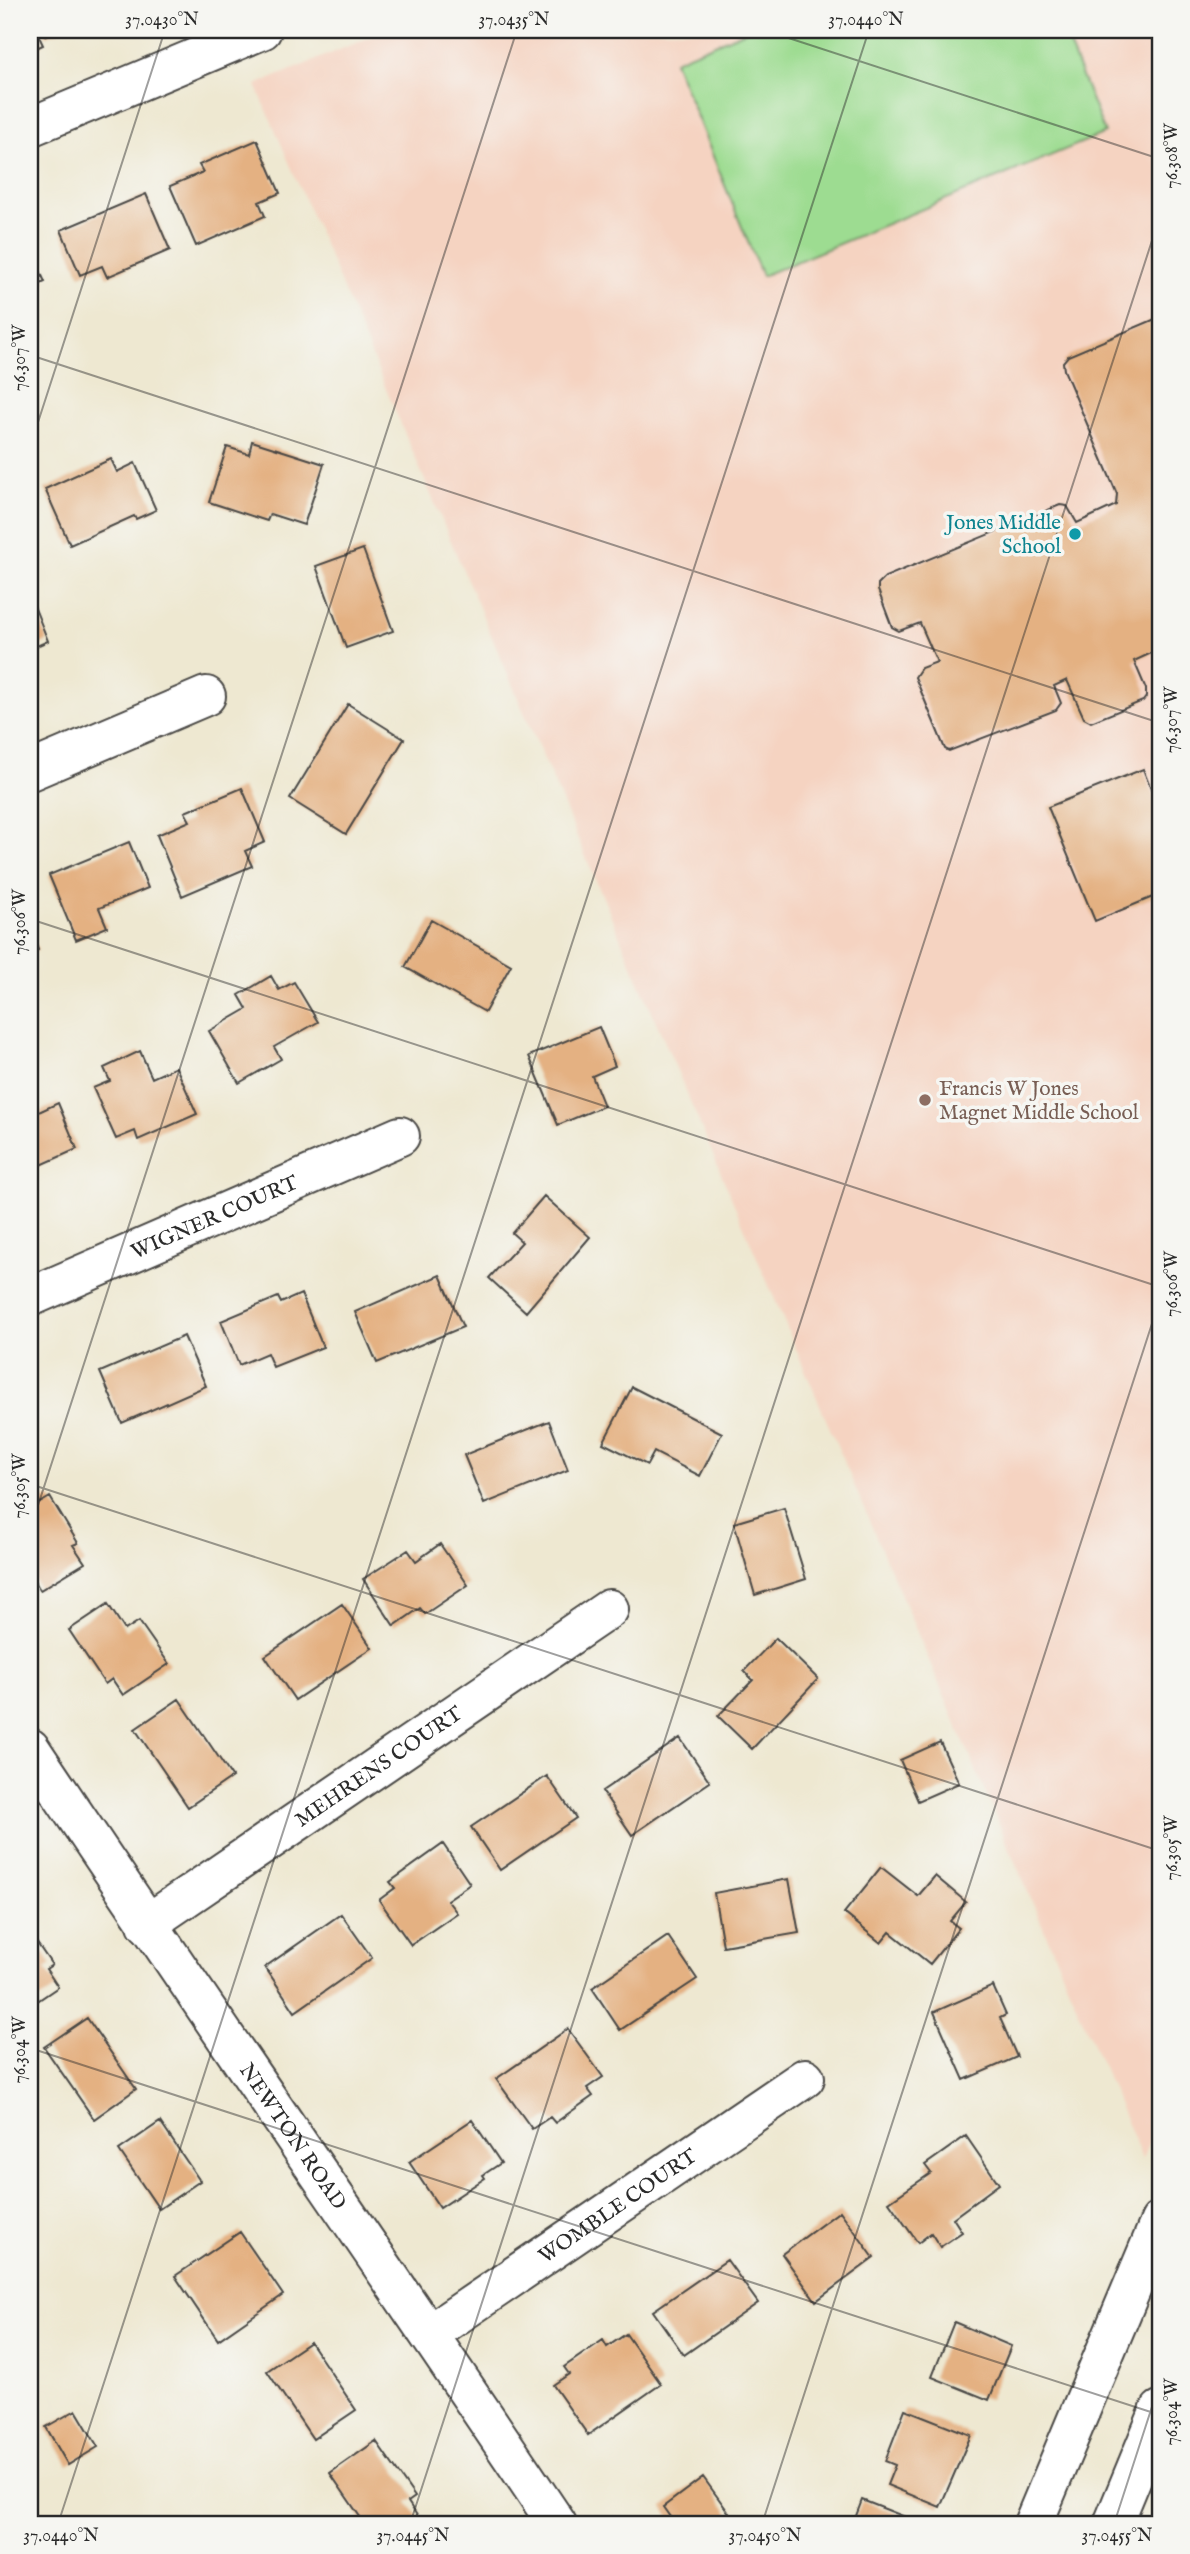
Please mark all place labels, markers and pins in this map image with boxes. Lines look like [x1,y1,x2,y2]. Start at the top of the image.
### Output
place label: Jones Middle School [944,510,1061,561]
marker: Jones Middle School [1067,526,1083,542]
place label: Francis W Jones Magnet Middle School [939,1076,1139,1127]
marker: Francis W Jones Magnet Middle School [917,1092,933,1108]

